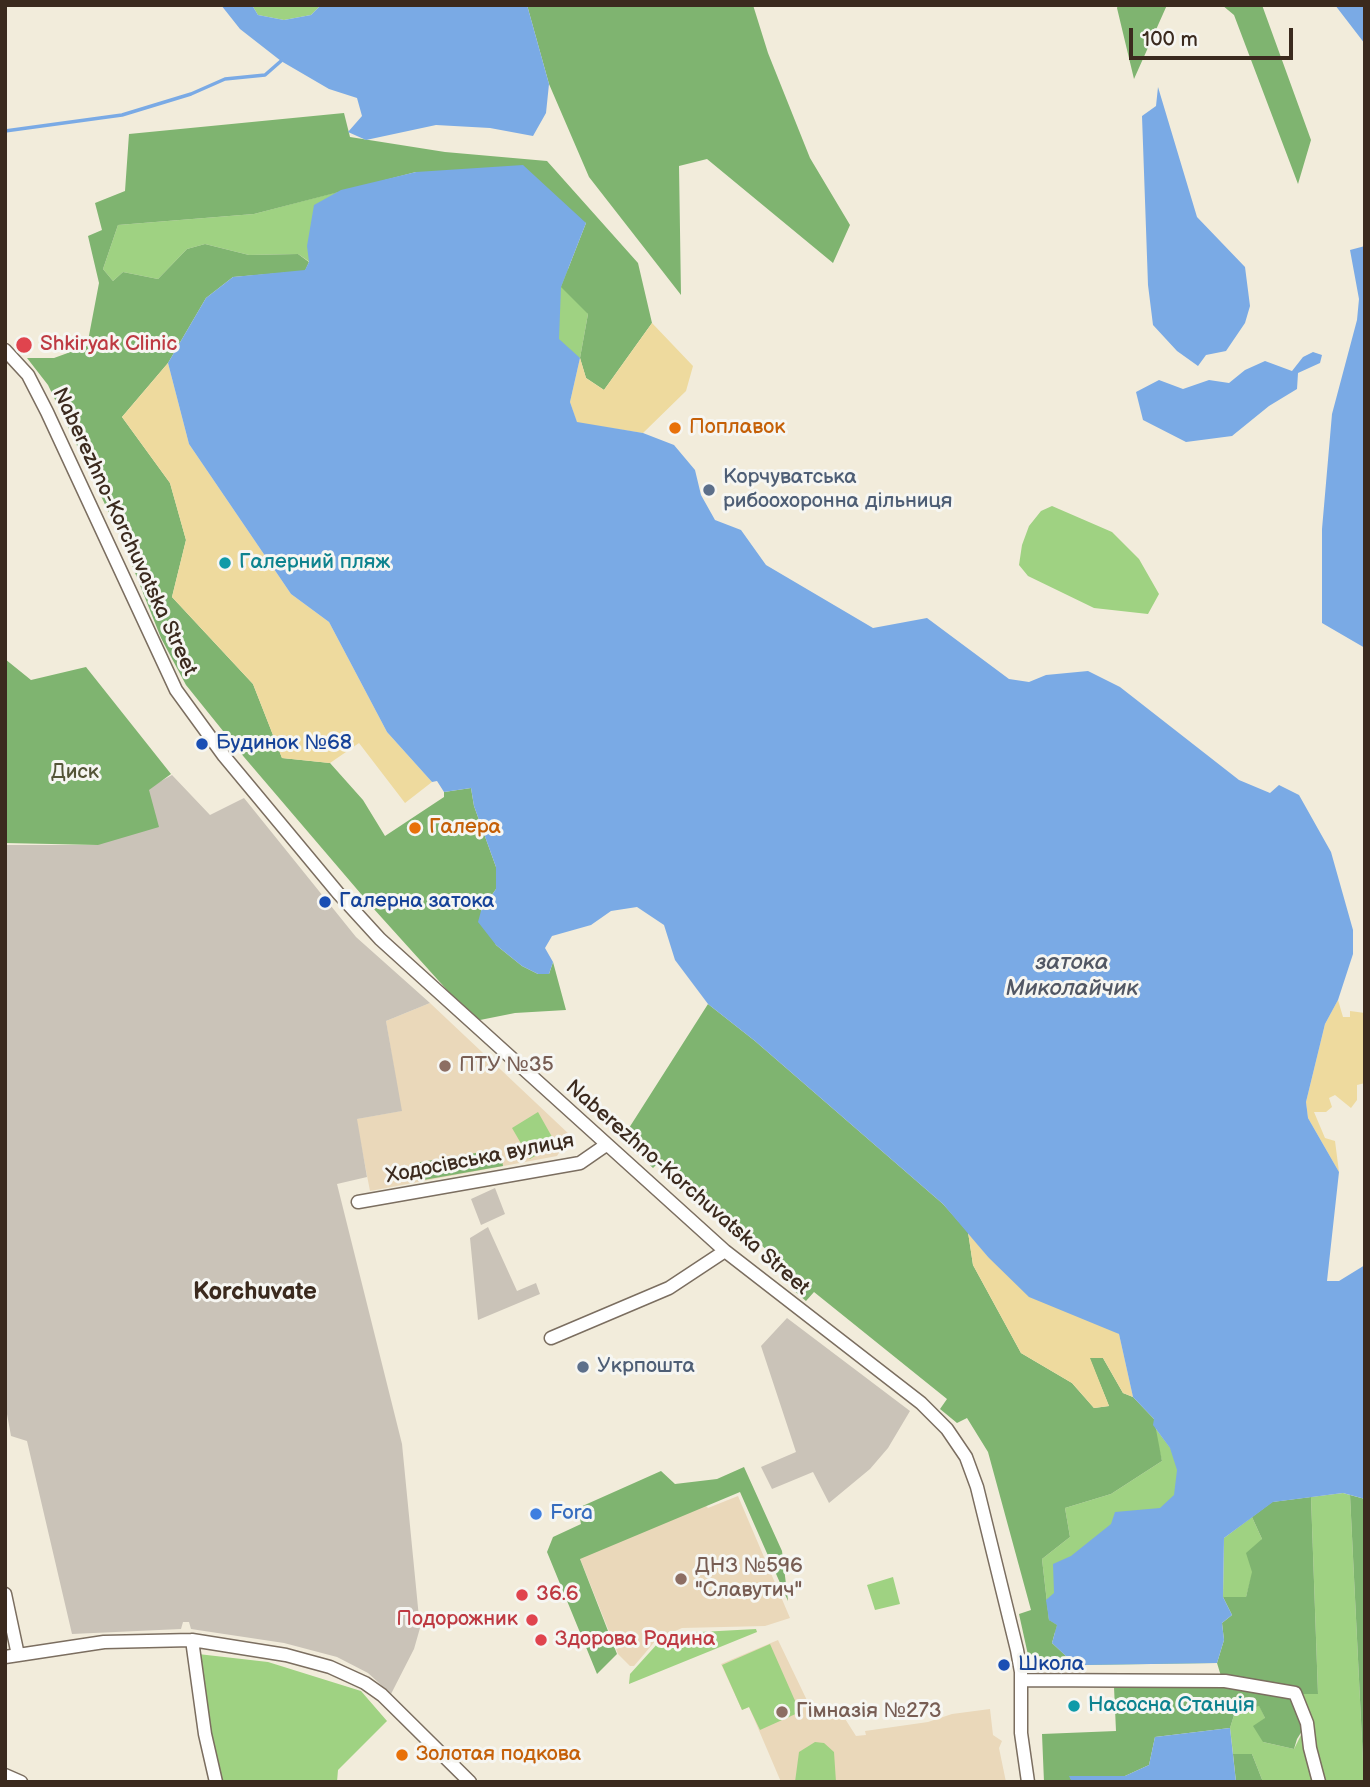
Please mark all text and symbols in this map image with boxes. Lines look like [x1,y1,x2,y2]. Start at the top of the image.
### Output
scale bar [1132,14,1296,58]
text: 100 m [1142,27,1198,52]
place label: Shkiryak Clinic [40,332,177,358]
marker: Shkiryak Clinic [14,335,34,355]
street label: Naberezhno-Korchuvatska Street [46,384,202,680]
place label: Поплавок [689,415,785,441]
marker: Поплавок [667,420,683,436]
place label: Корчуватська рибоохоронна дільниця [723,465,953,515]
marker: Корчуватська рибоохоронна дільниця [701,482,717,498]
place label: Галерний пляж [239,550,390,576]
marker: Галерний пляж [217,555,233,571]
place label: Будинок №68 [216,731,352,757]
marker: Будинок №68 [194,736,210,752]
park label: Диск [51,760,99,786]
place label: Галера [429,815,501,841]
marker: Галера [407,820,423,836]
place label: Галерна затока [339,889,494,915]
marker: Галерна затока [317,894,333,910]
water label: затока Миколайчик [1005,949,1139,1003]
place label: ПТУ №35 [459,1053,554,1079]
marker: ПТУ №35 [437,1058,453,1074]
street label: Naberezhno-Korchuvatska Street [560,1075,814,1301]
street label: Ходосівська вулиця [384,1128,576,1190]
district label: Korchuvate [193,1279,317,1307]
place label: Укрпошта [597,1354,695,1380]
marker: Укрпошта [575,1359,591,1375]
place label: Fora [550,1501,593,1527]
marker: Fora [528,1506,544,1522]
place label: ДНЗ №596 "Славутич" [695,1554,803,1604]
marker: ДНЗ №596 "Славутич" [673,1571,689,1587]
place label: 36.6 [536,1582,579,1608]
marker: 36.6 [514,1587,530,1603]
place label: Подорожник [396,1607,518,1633]
marker: Подорожник [524,1612,540,1628]
place label: Здорова Родина [555,1627,715,1653]
marker: Здорова Родина [533,1632,549,1648]
place label: Школа [1018,1652,1084,1678]
marker: Школа [996,1657,1012,1673]
place label: Насосна Станція [1088,1693,1255,1719]
marker: Насосна Станція [1066,1698,1082,1714]
place label: Гімназія №273 [796,1699,942,1725]
marker: Гімназія №273 [774,1704,790,1720]
place label: Золотая подкова [416,1742,581,1768]
marker: Золотая подкова [394,1747,410,1763]

